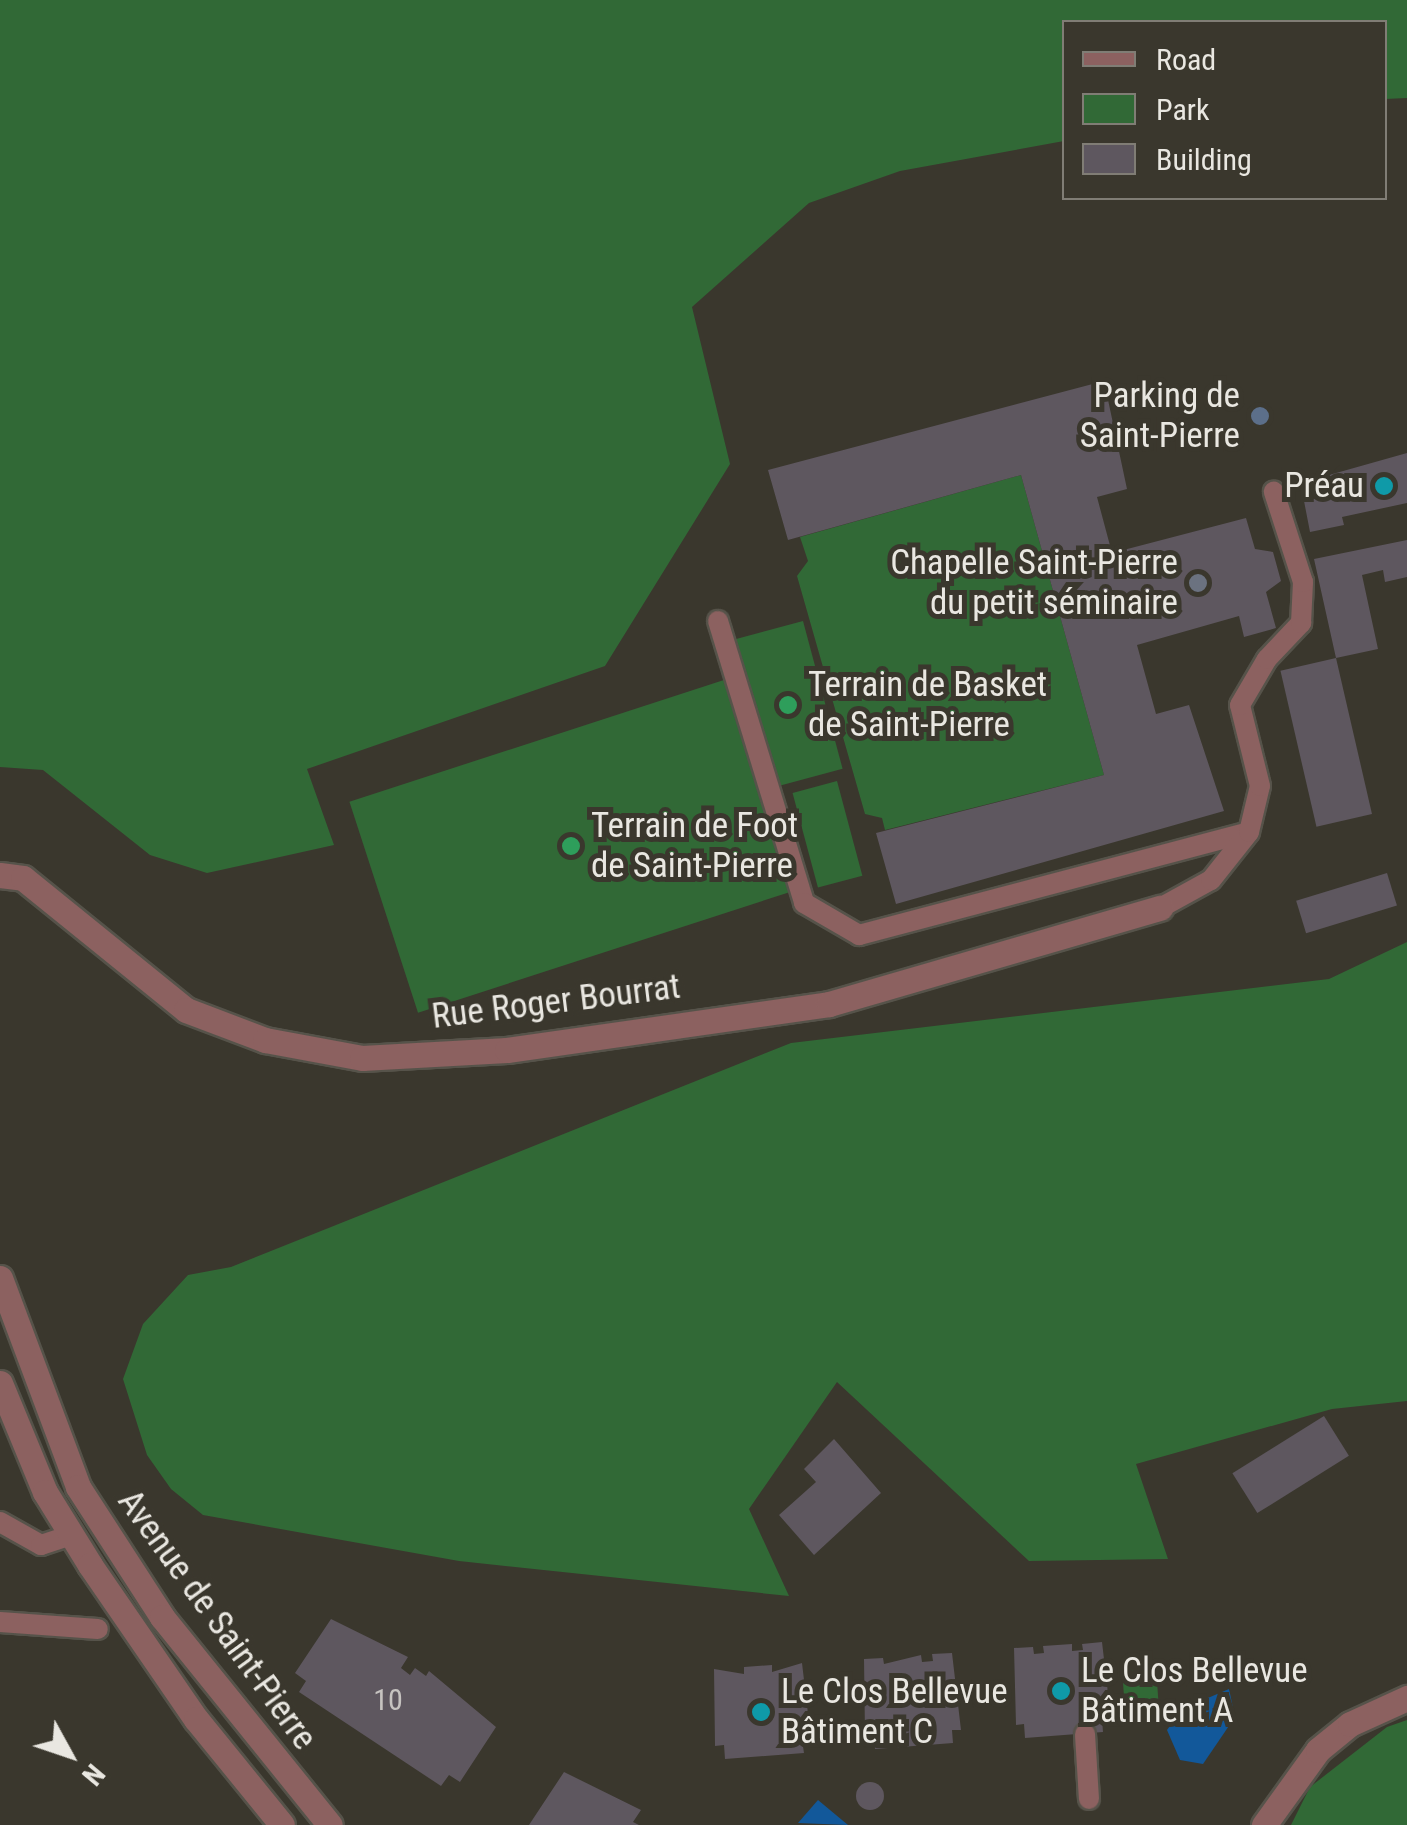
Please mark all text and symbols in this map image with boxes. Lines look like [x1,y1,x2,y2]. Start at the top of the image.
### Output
legend [1062,20,1387,200]
text: Road [1156,42,1216,77]
text: Park [1156,92,1210,127]
text: Building [1156,142,1252,177]
place label: Parking de Saint-Pierre [1080,375,1240,457]
marker: Parking de Saint-Pierre [1249,405,1271,427]
place label: Préau [1284,465,1364,507]
marker: Préau [1373,475,1395,497]
place label: Chapelle Saint-Pierre du petit séminaire [890,542,1178,624]
marker: Chapelle Saint-Pierre du petit séminaire [1187,572,1209,594]
place label: Terrain de Basket de Saint-Pierre [808,664,1047,746]
marker: Terrain de Basket de Saint-Pierre [777,694,799,716]
place label: Terrain de Foot de Saint-Pierre [591,805,798,887]
marker: Terrain de Foot de Saint-Pierre [560,835,582,857]
street label: Rue Roger Bourrat [429,966,683,1038]
street label: Avenue de Saint-Pierre [109,1482,325,1758]
place label: Le Clos Bellevue Bâtiment A [1081,1650,1308,1732]
place label: Le Clos Bellevue Bâtiment C [781,1671,1008,1753]
marker: Le Clos Bellevue Bâtiment A [1050,1680,1072,1702]
house number: 10 [373,1682,403,1718]
marker: Le Clos Bellevue Bâtiment C [750,1701,772,1723]
north arrow [20,1705,120,1805]
text: N [75,1757,112,1792]

